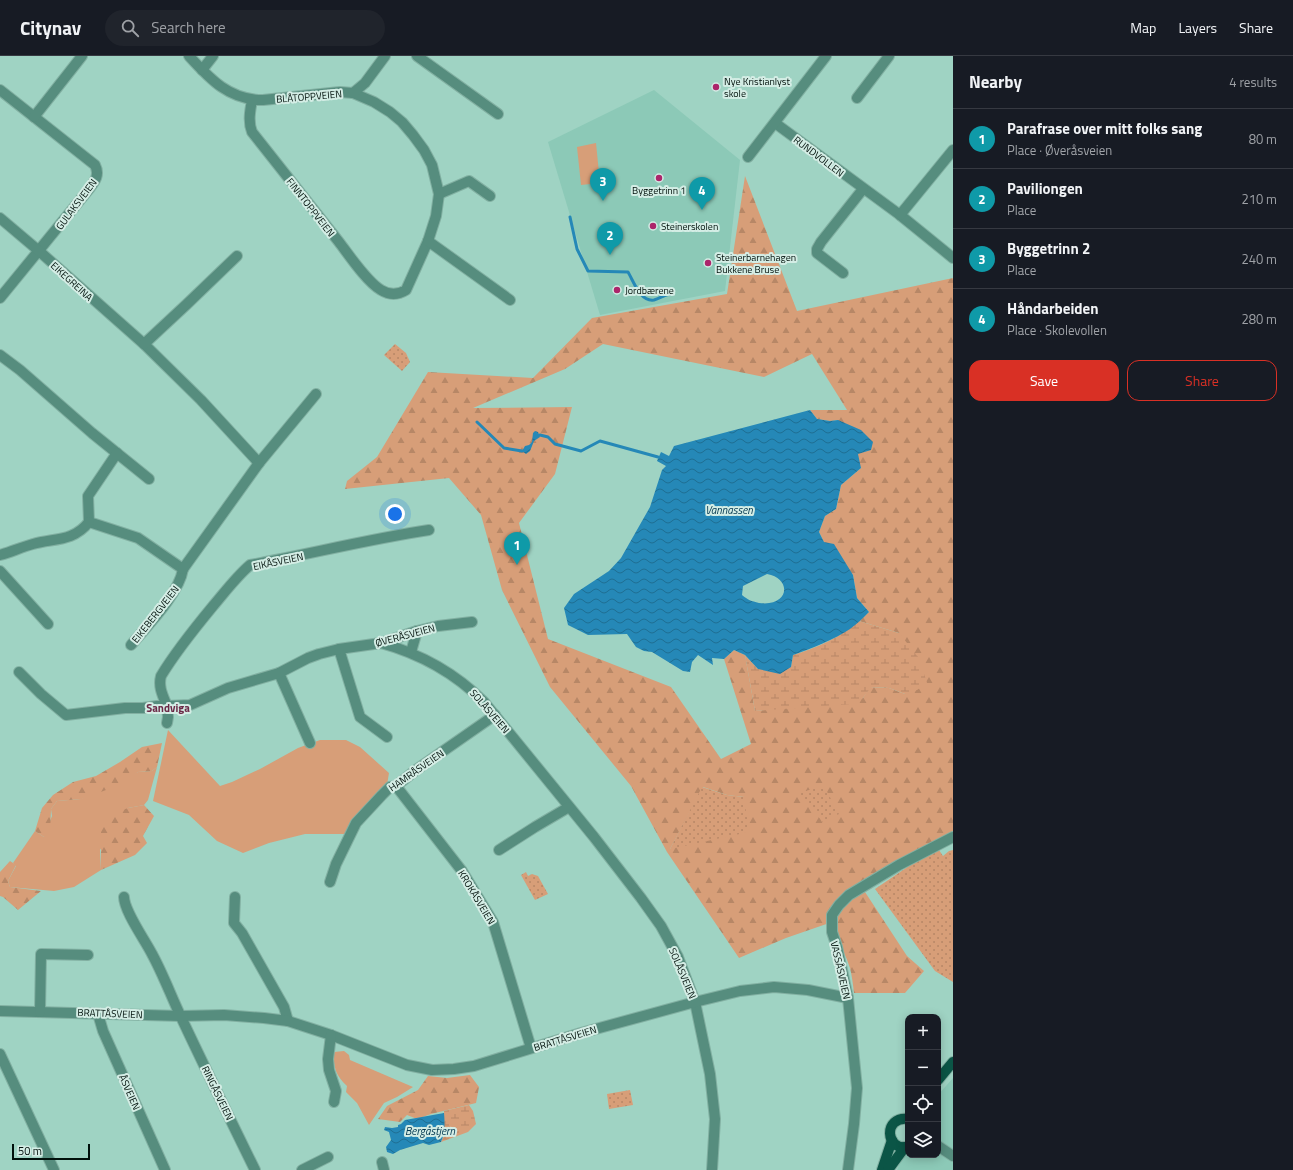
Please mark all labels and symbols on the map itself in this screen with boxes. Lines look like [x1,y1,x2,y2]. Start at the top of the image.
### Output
place label: Nye Kristianlyst skole [724,74,791,101]
marker: Nye Kristianlyst skole [711,82,721,92]
street label: BLÅTOPPVEIEN [276,86,343,107]
street label: RUNDVOLLEN [790,132,847,180]
pin: 3 [590,168,616,201]
marker: Byggetrinn 1 [654,173,664,183]
street label: FINNTOPPVEIEN [283,175,338,240]
street label: GULAKSVEIEN [52,176,101,233]
pin: 4 [689,177,715,210]
place label: Byggetrinn 1 [632,183,686,198]
place label: Steinerskolen [661,219,718,234]
marker: Steinerskolen [648,221,658,231]
pin: 2 [597,222,623,255]
place label: Steinerbarnehagen Bukkene Bruse [716,250,796,277]
street label: EIKEGREINA [47,258,96,304]
marker: Steinerbarnehagen Bukkene Bruse [703,258,713,268]
place label: Jordbærene [625,283,674,298]
marker: Jordbærene [612,285,622,295]
water label: Vannassen [705,502,753,518]
your location [385,504,405,524]
pin: 1 [504,532,530,565]
street label: EIKÅSVEIEN [252,549,305,574]
street label: EIKEBERGVEIEN [128,582,183,646]
street label: ØVERÅSVEIEN [374,620,437,651]
street label: SOLÅSVEIEN [466,686,513,737]
district label: Sandviga [146,700,190,716]
street label: HAMRÅSVEIEN [386,746,447,795]
street label: KROKÅSVEIEN [454,867,499,927]
street label: VASSÅSVEIEN [827,939,855,1001]
street label: SOLÅSVEIEN [665,945,700,1001]
street label: BRATTÅSVEIEN [77,1005,143,1022]
street label: BRATTÅSVEIEN [532,1022,598,1055]
street label: RINGÅSVEIEN [198,1063,237,1123]
street label: ÅSVEIEN [115,1072,144,1112]
water label: Bergåstjern [405,1123,456,1139]
scale bar [12,1142,90,1161]

